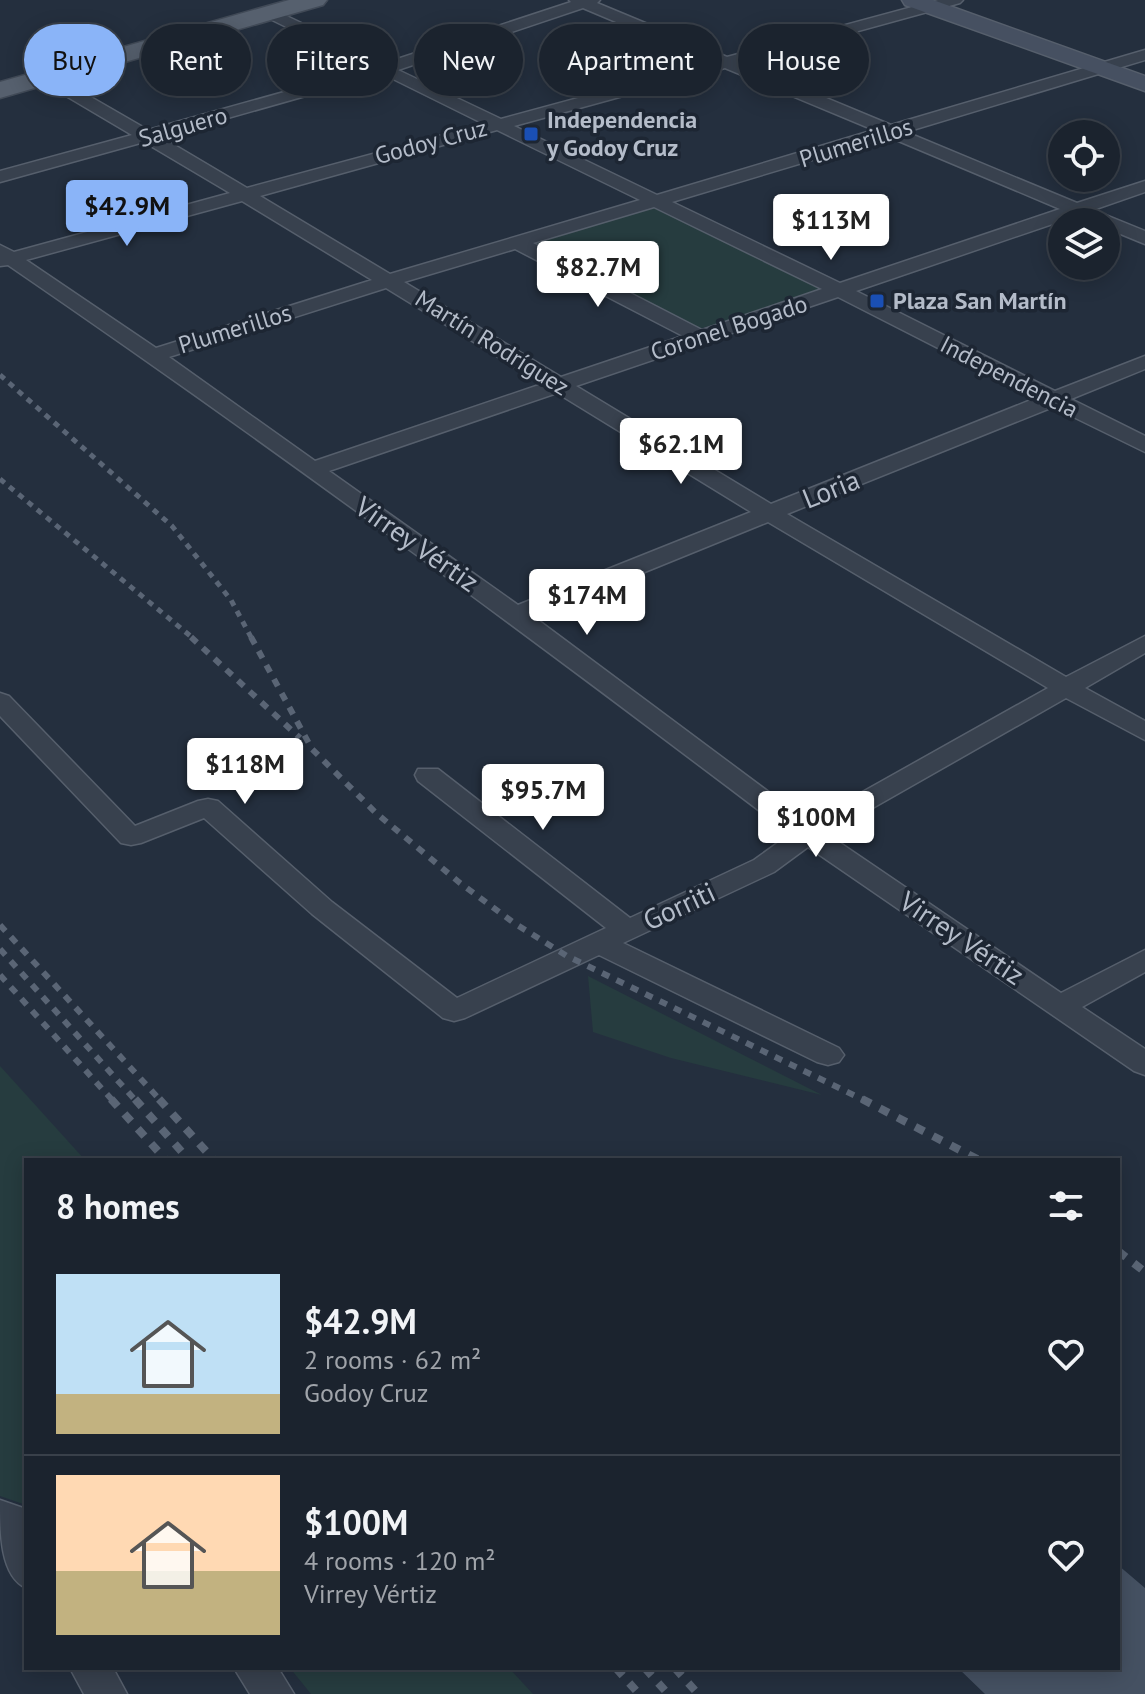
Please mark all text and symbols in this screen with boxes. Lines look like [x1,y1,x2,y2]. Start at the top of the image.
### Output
chip: Buy [24,24,125,96]
chip: Rent [141,24,251,96]
chip: Filters [267,24,398,96]
chip: New [414,24,523,96]
chip: Apartment [539,24,722,96]
chip: House [738,24,869,96]
street label: Salguero [135,99,231,154]
place label: Independencia y Godoy Cruz [546,104,697,163]
street label: Plumerillos [796,111,916,174]
street label: Godoy Cruz [371,112,490,171]
map controls [1048,120,1120,280]
button: locate [1048,120,1120,192]
marker: Independencia y Godoy Cruz [522,125,540,143]
pin: $42.9M [62,180,192,248]
text: $42.9M [84,189,170,222]
pin: $113M [775,194,887,262]
text: $113M [791,203,871,236]
button: layers [1048,208,1120,280]
pin: $82.7M [533,241,663,309]
text: $82.7M [555,250,641,283]
street label: Martín Rodríguez [409,283,575,402]
place label: Plaza San Martín [893,285,1067,316]
street label: Coronel Bogado [647,288,811,367]
marker: Plaza San Martín [868,292,886,310]
street label: Plumerillos [175,297,295,360]
street label: Independencia [935,328,1084,425]
pin: $62.1M [616,418,746,486]
text: $62.1M [638,427,724,460]
street label: Loria [797,460,865,517]
street label: Virrey Vértiz [347,487,487,600]
pin: $174M [531,569,643,637]
text: $174M [547,578,627,611]
pin: $118M [189,738,301,806]
text: $118M [205,747,285,780]
pin: $95.7M [478,764,608,832]
text: $95.7M [500,773,586,806]
pin: $100M [760,791,872,859]
text: $100M [776,800,856,833]
street label: Gorriti [637,873,721,938]
street label: Virrey Vértiz [892,882,1032,993]
text: 8 homes [56,1184,180,1228]
icon: filters [1044,1184,1088,1228]
text: $42.9M [304,1299,417,1343]
icon: home [120,1306,216,1402]
icon: heart [1044,1332,1088,1376]
text: 2 rooms · 62 m² [304,1343,481,1376]
text: Godoy Cruz [304,1376,428,1409]
text: $100M [304,1500,408,1544]
icon: home [120,1507,216,1603]
icon: heart [1044,1533,1088,1577]
text: 4 rooms · 120 m² [304,1544,496,1577]
text: Virrey Vértiz [304,1577,437,1610]

